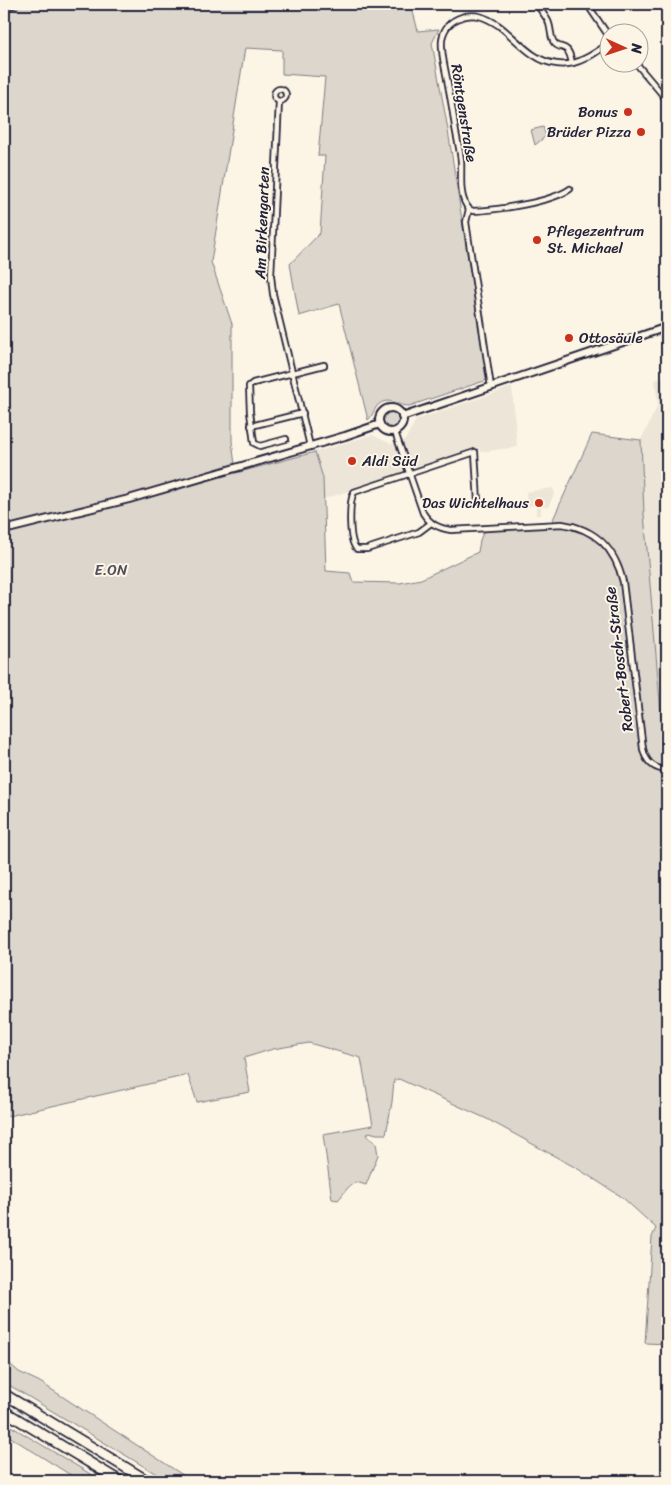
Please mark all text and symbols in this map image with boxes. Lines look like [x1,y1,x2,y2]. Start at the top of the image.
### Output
north arrow [598,22,648,72]
text: N [624,42,649,54]
street label: Röntgenstraße [443,62,485,164]
place label: Bonus [578,99,618,125]
marker: Bonus [622,106,634,118]
place label: Brüder Pizza [547,119,631,145]
marker: Brüder Pizza [635,126,647,138]
street label: Am Birkengarten [247,166,277,281]
place label: Pflegezentrum St. Michael [547,218,644,261]
marker: Pflegezentrum St. Michael [531,234,543,246]
place label: Ottosäule [579,325,643,351]
marker: Ottosäule [563,332,575,344]
place label: Aldi Süd [361,448,419,474]
marker: Aldi Süd [346,455,358,467]
place label: Das Wichtelhaus [422,490,529,516]
marker: Das Wichtelhaus [533,497,545,509]
park label: E.ON [95,557,128,583]
street label: Robert-Bosch-Straße [597,585,641,733]

